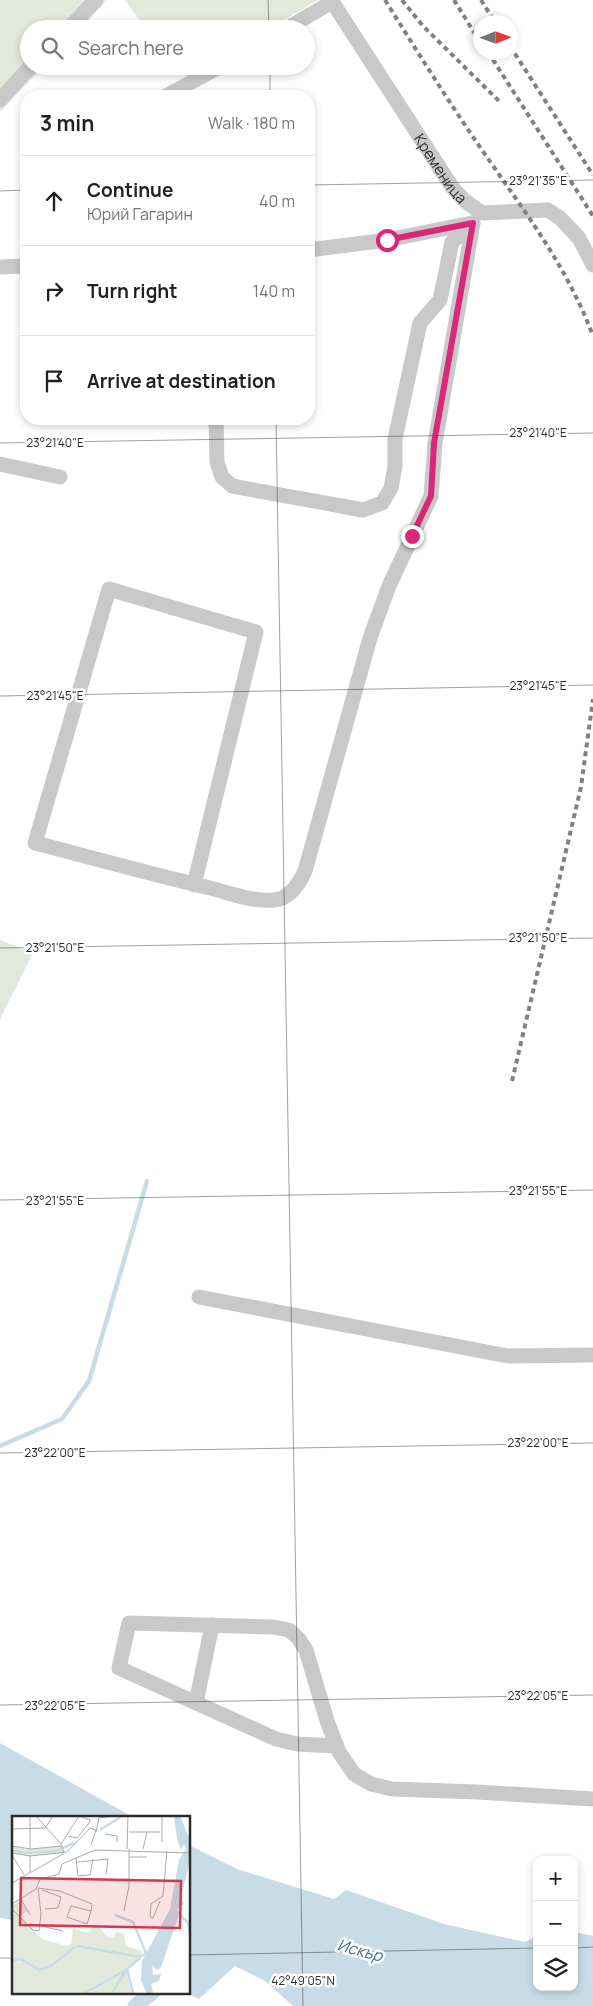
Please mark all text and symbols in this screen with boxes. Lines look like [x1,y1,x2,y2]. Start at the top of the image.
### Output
north arrow [473,15,518,60]
search box [20,20,315,75]
icon: search [38,34,66,62]
text: Search here [78,35,184,61]
text: 3 min [40,109,94,137]
text: Walk · 180 m [208,112,295,134]
street label: Кременица [410,129,472,208]
text: 23°21'35"E [509,172,567,189]
text: Continue [87,177,173,203]
icon: ahead [40,187,68,215]
text: 40 m [259,190,295,212]
text: Юрий Гагарин [87,203,193,225]
route start [376,229,399,252]
icon: right [40,277,68,305]
text: Turn right [87,278,177,304]
text: 140 m [253,280,295,302]
icon: arrive [40,367,68,395]
text: Arrive at destination [87,368,276,394]
text: 23°21'40"E [509,424,567,441]
text: 23°21'40"E [26,434,84,451]
route end [401,525,424,548]
text: 23°21'45"E [509,677,567,694]
text: 23°21'45"E [26,687,84,704]
text: 23°21'50"E [509,929,568,946]
text: 23°21'50"E [26,939,85,956]
text: 23°21'55"E [509,1182,567,1199]
text: 23°21'55"E [26,1192,84,1209]
text: 23°22'00"E [507,1434,569,1451]
text: 23°22'00"E [24,1444,86,1461]
text: 23°22'05"E [508,1687,569,1704]
text: 23°22'05"E [25,1697,86,1714]
inset map [12,1816,190,1994]
map controls [533,1856,578,1991]
button: + [533,1856,578,1901]
button: − [533,1901,578,1946]
water label: Искър [335,1933,387,1967]
button: layers [533,1946,578,1991]
text: 42°49'05"N [271,1972,335,1989]

